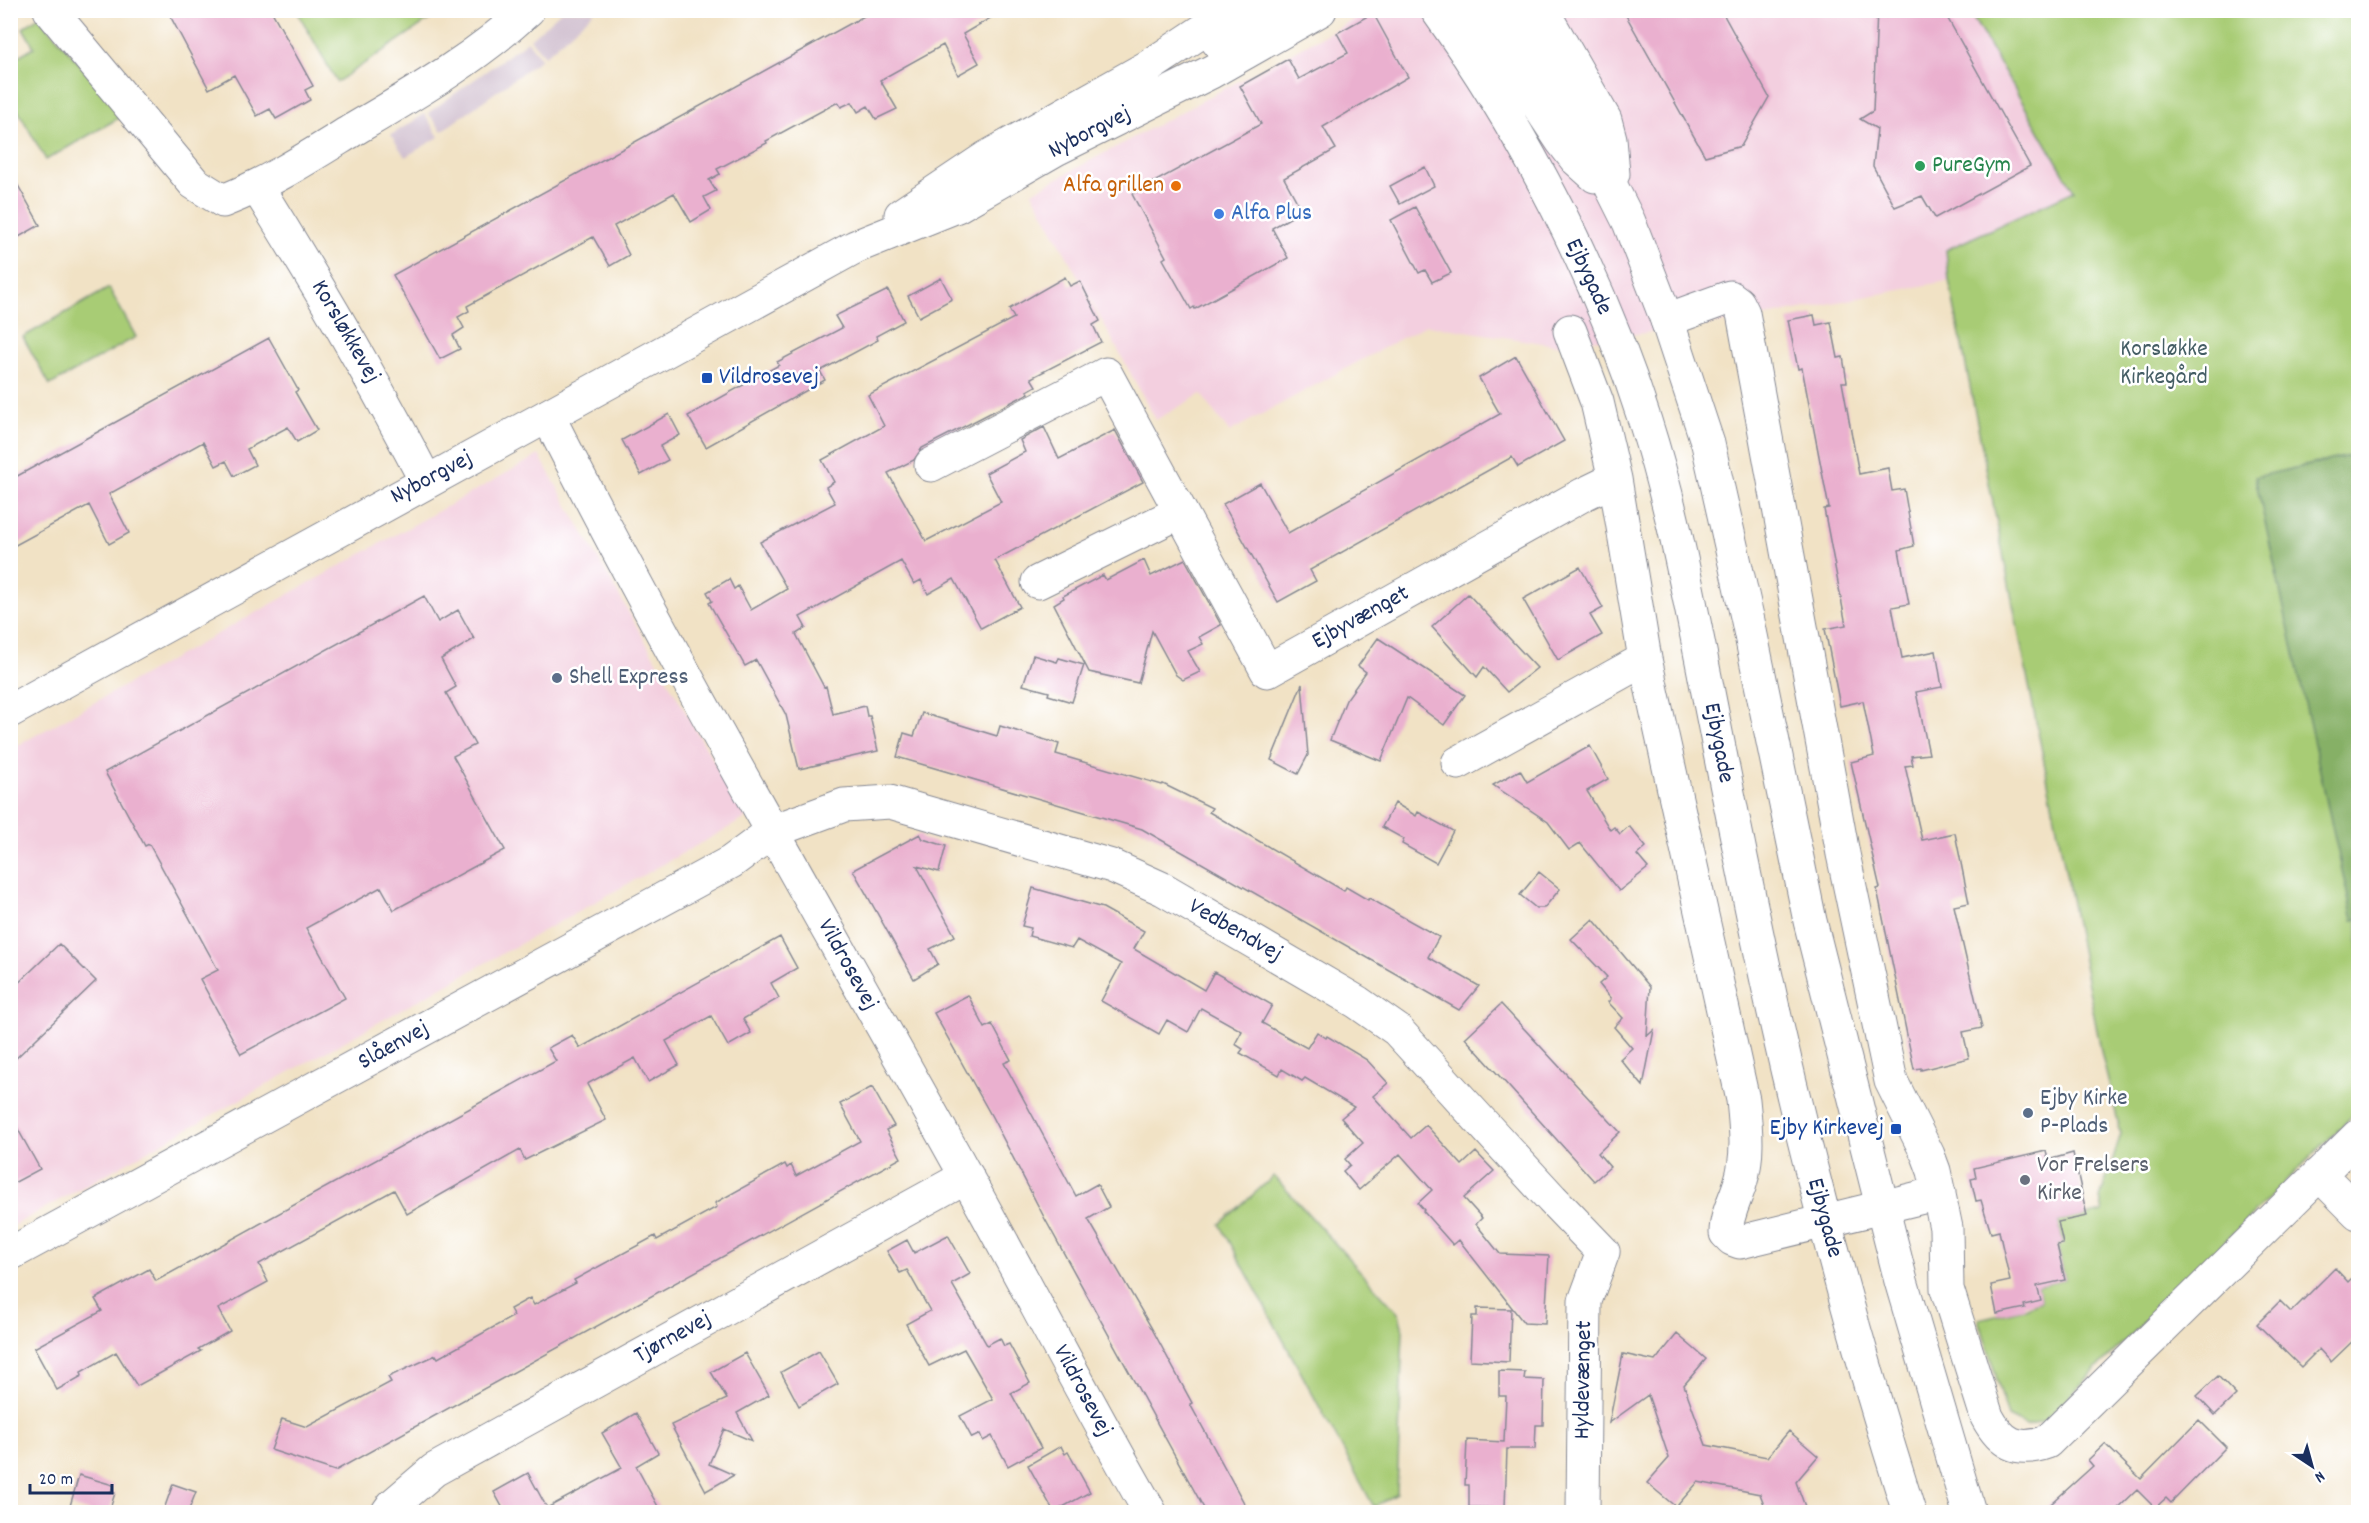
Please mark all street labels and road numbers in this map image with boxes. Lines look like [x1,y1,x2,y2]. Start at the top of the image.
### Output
street label: Nyborgvej [1043,98,1137,168]
street label: Ejbygade [1555,233,1621,321]
street label: Korsløkkevej [302,274,388,390]
street label: Nyborgvej [385,442,479,514]
street label: Ejbyvænget [1306,577,1416,659]
street label: Ejbygade [1694,700,1742,786]
street label: Vedbendvej [1182,890,1288,972]
street label: Vildrosevej [808,913,886,1017]
street label: Slåenvej [352,1013,436,1079]
street label: Ejbygade [1797,1175,1851,1261]
street label: Tjørnevej [628,1303,718,1373]
street label: Hyldevænget [1566,1320,1602,1440]
street label: Vildrosevej [1044,1339,1120,1443]

